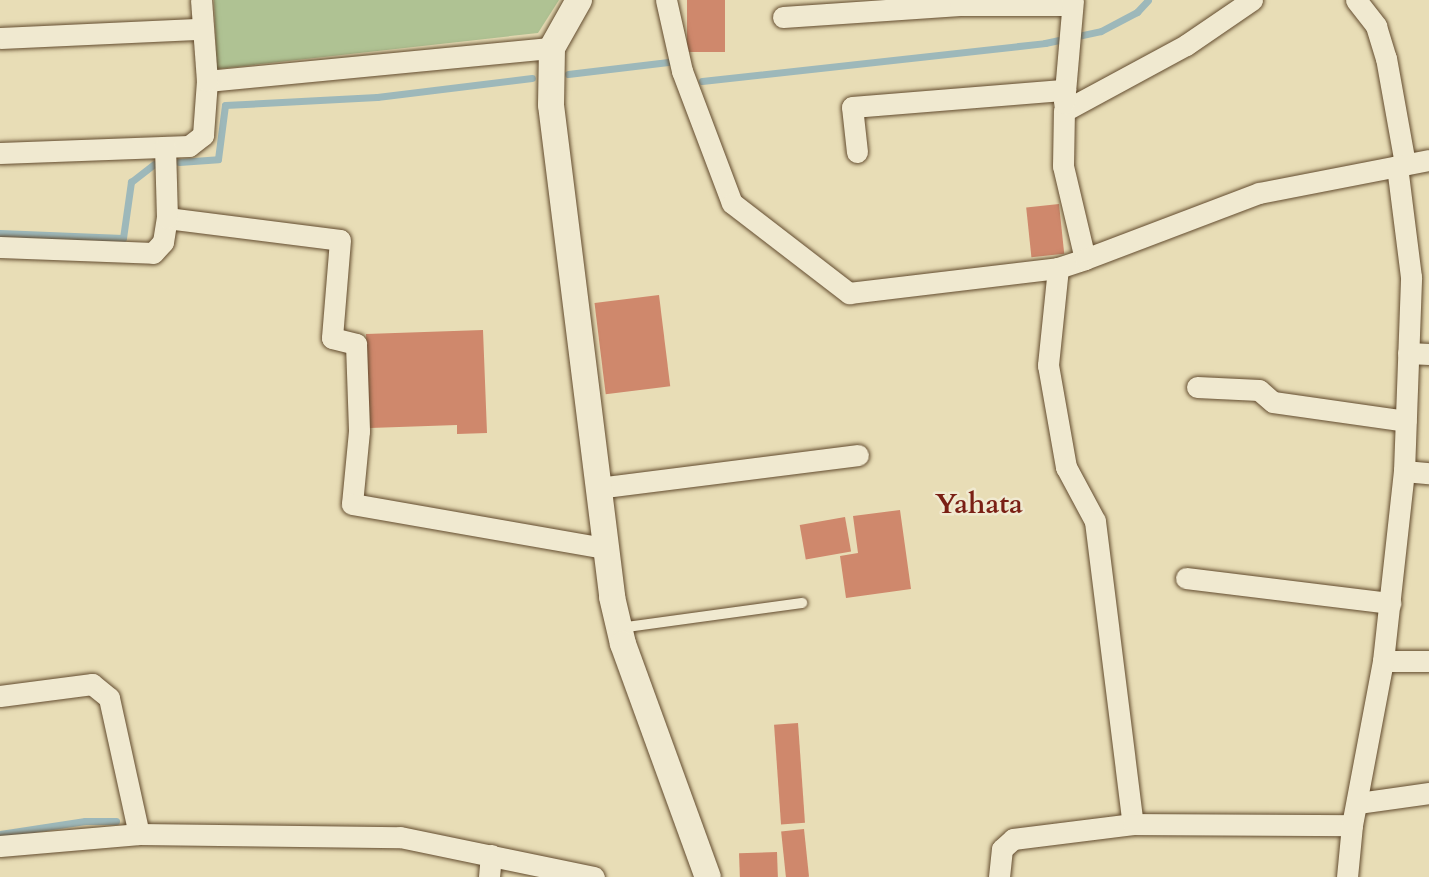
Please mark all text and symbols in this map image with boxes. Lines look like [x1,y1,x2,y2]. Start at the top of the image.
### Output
district label: Yahata [935,487,1023,521]

